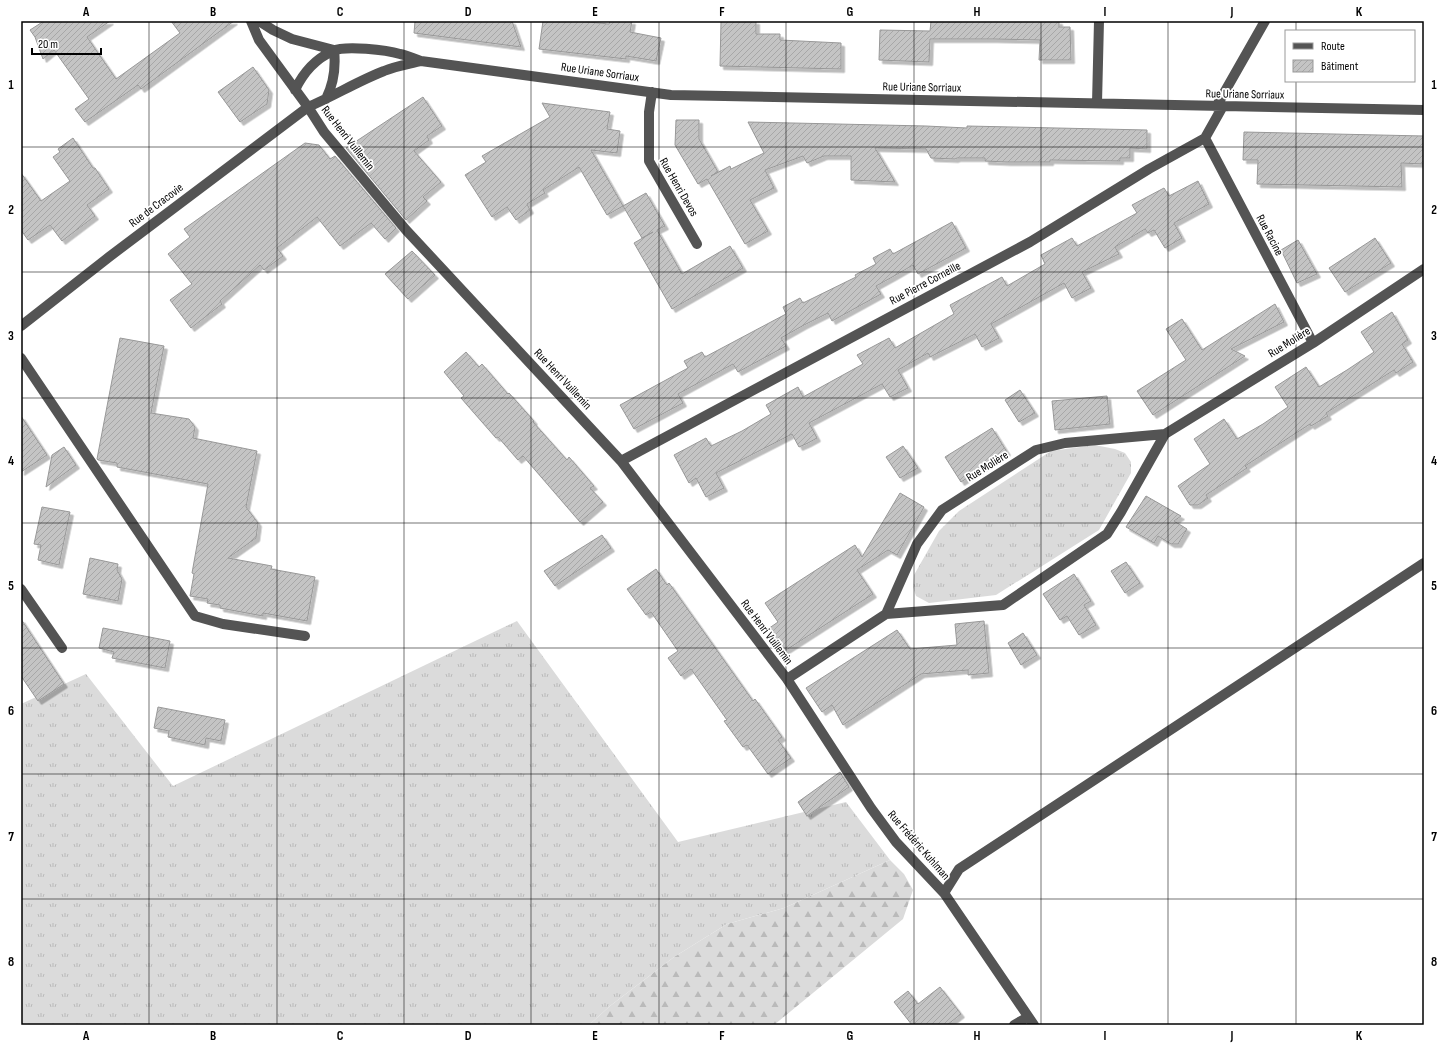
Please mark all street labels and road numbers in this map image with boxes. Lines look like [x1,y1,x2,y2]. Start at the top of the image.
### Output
street label: Rue Uriane Sorriaux [560,60,640,85]
street label: Rue Uriane Sorriaux [882,79,962,96]
street label: Rue Uriane Sorriaux [1205,86,1285,103]
street label: Rue Henri Vuillemin [318,103,377,174]
street label: Rue Henri Devos [656,155,701,219]
street label: Rue de Cracovie [126,180,187,231]
street label: Rue Racine [1253,212,1287,258]
street label: Rue Pierre Corneille [887,258,964,308]
street label: Rue Molière [1265,324,1313,361]
street label: Rue Henri Vuillemin [531,346,595,413]
street label: Rue Molière [963,448,1011,485]
street label: Rue Henri Vuillemin [737,597,796,668]
street label: Rue Frédéric Kuhlman [884,807,953,883]

